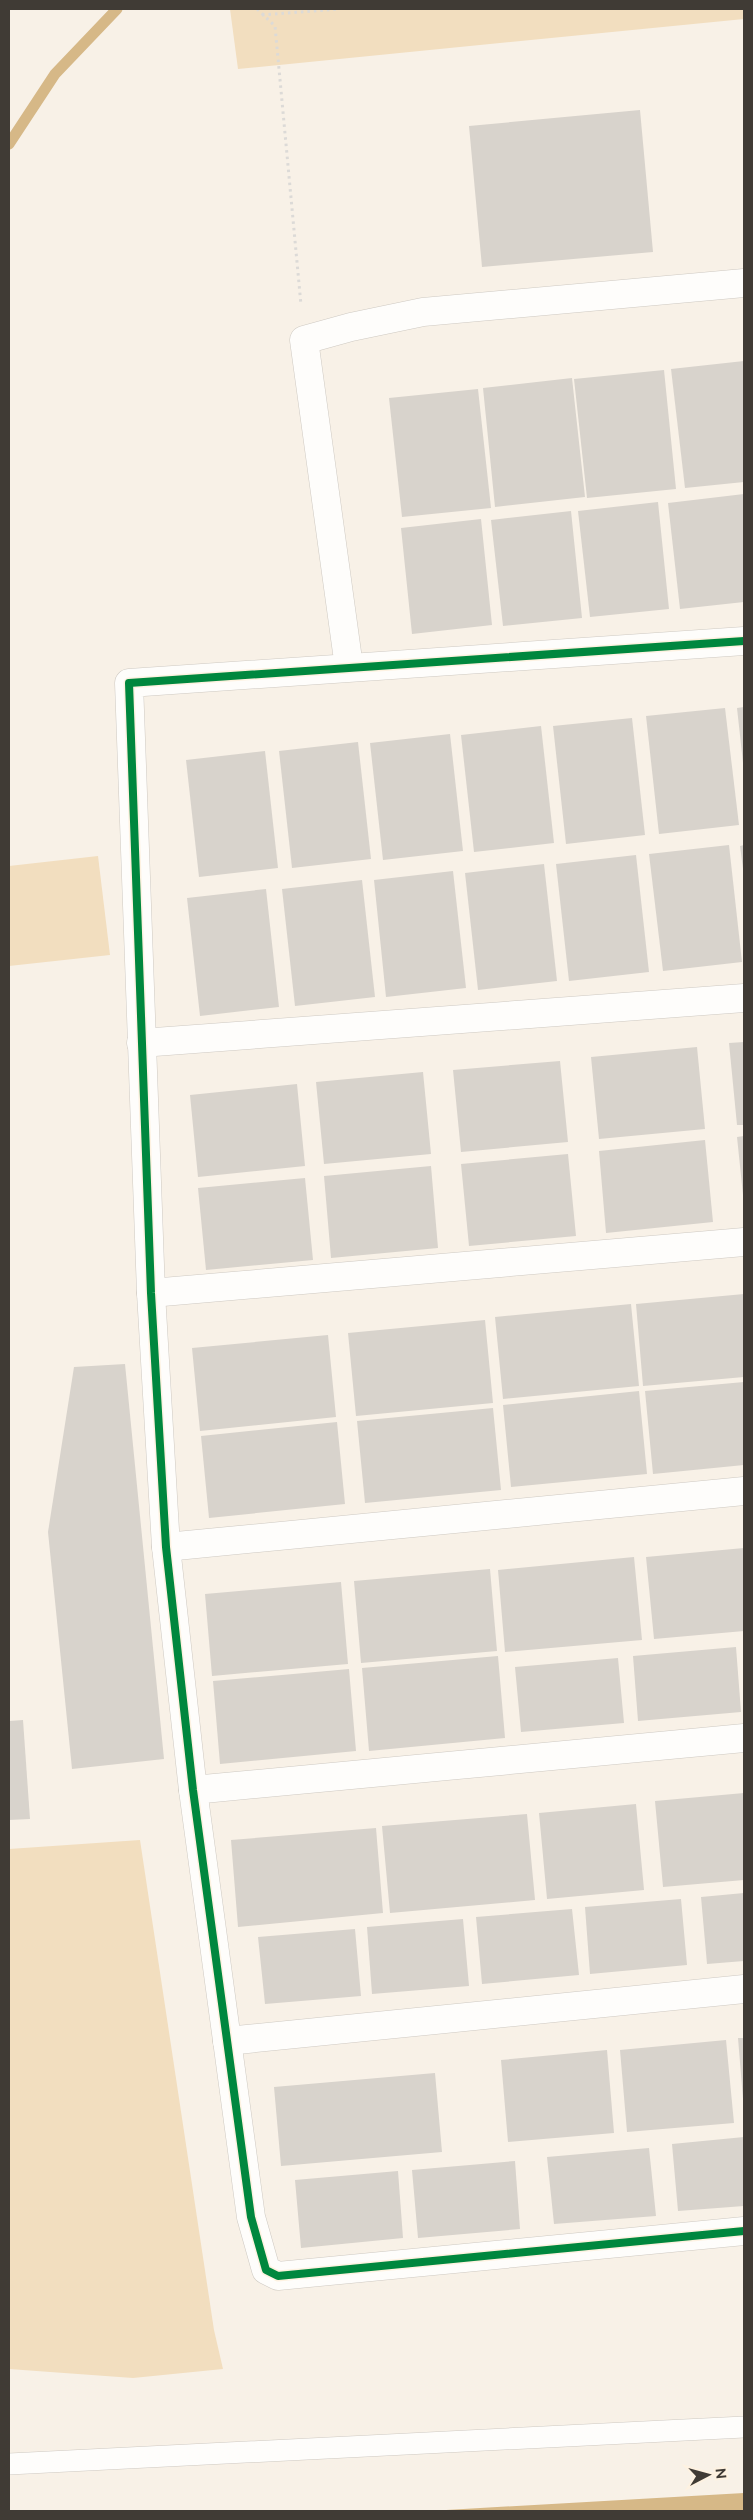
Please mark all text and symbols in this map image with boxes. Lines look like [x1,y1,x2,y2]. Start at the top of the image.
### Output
north arrow [683,2450,733,2500]
text: N [712,2467,729,2480]

